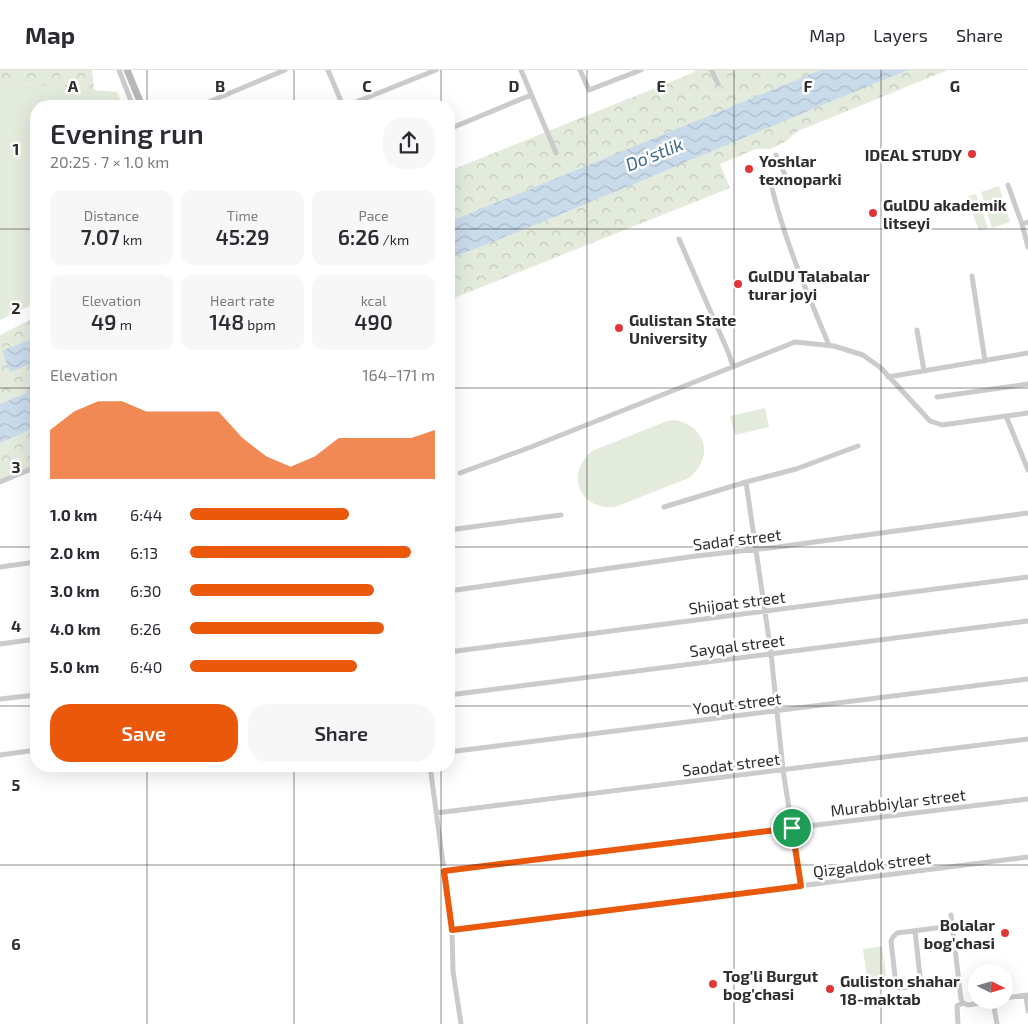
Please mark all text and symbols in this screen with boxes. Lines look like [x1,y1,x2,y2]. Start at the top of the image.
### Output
text: Map [25,20,75,49]
text: Map [809,24,845,46]
text: Layers [873,24,928,46]
text: Share [956,24,1003,46]
text: A [68,76,79,95]
text: B [215,76,225,95]
text: C [362,76,372,95]
text: D [509,76,520,95]
text: E [656,76,666,95]
text: F [804,76,813,95]
text: G [950,76,960,95]
text: Evening run [50,116,204,150]
button: share [383,117,435,169]
water label: Do'stlik [622,132,686,176]
text: 1 [13,139,19,158]
place label: IDEAL STUDY [865,145,962,164]
marker: IDEAL STUDY [966,148,978,160]
place label: Yoshlar texnoparki [759,151,842,188]
text: 20:25 · 7 × 1.0 km [50,152,169,171]
marker: Yoshlar texnoparki [743,163,755,175]
place label: GulDU akademik litseyi [883,195,1007,233]
text: Distance [84,207,139,224]
text: Time [227,207,258,224]
text: Pace [358,207,389,224]
marker: GulDU akademik litseyi [867,207,879,219]
text: 7.07 [81,224,120,249]
text: 45:29 [215,224,270,249]
text: 6:26 [338,224,379,249]
text: km [120,231,142,248]
text: /km [379,231,409,248]
place label: GulDU Talabalar turar joyi [748,266,870,304]
marker: GulDU Talabalar turar joyi [732,278,744,290]
text: Elevation [82,292,141,309]
text: Heart rate [210,292,275,309]
text: kcal [361,292,386,309]
text: 2 [11,298,21,317]
text: 49 [91,309,117,334]
text: 148 [209,309,244,334]
text: 490 [354,309,393,334]
place label: Gulistan State University [629,310,736,348]
text: m [117,316,132,333]
text: bpm [244,316,276,333]
marker: Gulistan State University [613,322,625,334]
text: Elevation [50,365,118,384]
text: 164–171 m [362,365,435,384]
text: 3 [11,457,21,476]
text: 1.0 km [50,505,97,524]
text: 6:44 [130,505,163,524]
street label: Sadaf street [692,524,782,554]
text: 2.0 km [50,543,100,562]
text: 6:13 [130,543,158,562]
text: 3.0 km [50,581,100,600]
text: 6:30 [130,581,161,600]
street label: Shijoat street [687,587,787,618]
text: 4 [11,616,21,635]
text: 4.0 km [50,619,101,638]
text: 6:26 [130,619,161,638]
street label: Sayqal street [688,630,786,660]
text: 5.0 km [50,657,99,676]
text: 6:40 [130,657,162,676]
street label: Yoqut street [692,688,782,718]
button: Save [50,704,238,762]
button: Share [248,704,435,762]
street label: Saodat street [681,749,781,779]
text: 5 [12,775,21,794]
street label: Murabbiylar street [829,784,967,820]
pin [771,807,813,849]
icon: arrive [778,814,806,842]
street label: Qizgaldok street [812,847,932,882]
place label: Bolalar bog'chasi [924,915,995,952]
marker: Bolalar bog'chasi [999,927,1011,939]
text: 6 [11,934,21,953]
north arrow [968,964,1012,1009]
map controls [968,964,1013,1009]
place label: Tog'li Burgut bog'chasi [723,966,819,1003]
place label: Guliston shahar 18-maktab [840,971,960,1008]
marker: Tog'li Burgut bog'chasi [707,978,719,990]
marker: Guliston shahar 18-maktab [824,983,836,995]

